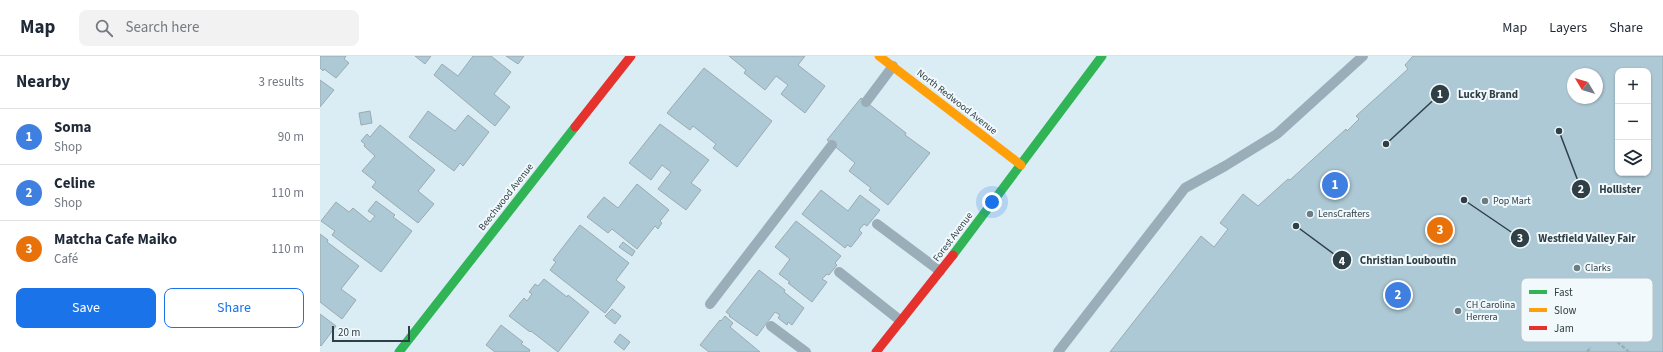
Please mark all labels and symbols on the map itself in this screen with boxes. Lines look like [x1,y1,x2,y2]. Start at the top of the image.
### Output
street label: North Redwood Avenue [914,66,1000,138]
north arrow [1567,68,1603,104]
callout: Lucky Brand [1430,82,1526,105]
text: 1 [1437,86,1443,103]
text: Lucky Brand [1458,87,1518,102]
street label: Beechwood Avenue [475,160,537,234]
pin: 1 [1322,170,1348,200]
callout: Hollister [1571,178,1648,201]
text: 2 [1578,181,1584,198]
text: Hollister [1599,182,1641,197]
your location [982,192,1002,212]
place label: Pop Mart [1493,194,1531,208]
marker: Pop Mart [1480,196,1490,206]
place label: LensCrafters [1318,207,1370,221]
street label: Forest Avenue [930,209,976,265]
marker: LensCrafters [1305,209,1315,219]
pin: 3 [1427,215,1453,245]
callout: Westfield Valley Fair [1510,227,1644,250]
text: 3 [1517,230,1523,247]
text: Westfield Valley Fair [1538,231,1636,246]
callout: Christian Louboutin [1332,249,1464,272]
text: 4 [1339,253,1346,270]
text: Christian Louboutin [1360,253,1456,268]
place label: Clarks [1585,261,1611,275]
marker: Clarks [1572,263,1582,273]
legend [1521,278,1653,342]
pin: 2 [1385,280,1411,310]
text: Fast [1554,285,1573,300]
place label: CH Carolina Herrera [1466,298,1515,324]
text: Slow [1554,303,1577,318]
marker: CH Carolina Herrera [1453,306,1463,316]
text: Jam [1554,321,1574,336]
scale bar [332,324,410,343]

